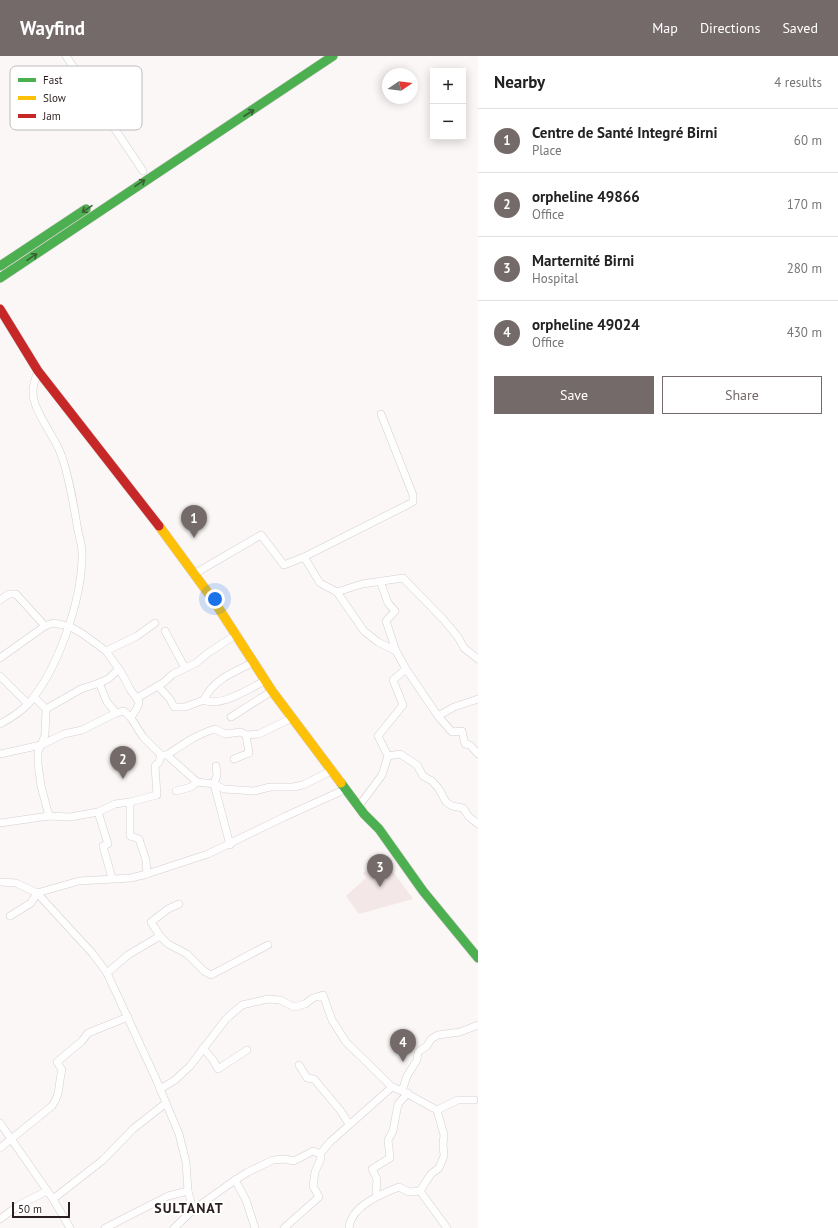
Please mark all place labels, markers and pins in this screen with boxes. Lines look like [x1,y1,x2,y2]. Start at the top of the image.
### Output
pin: 1 [181,505,207,538]
pin: 2 [110,746,136,779]
pin: 3 [367,854,393,887]
pin: 4 [390,1029,416,1062]

